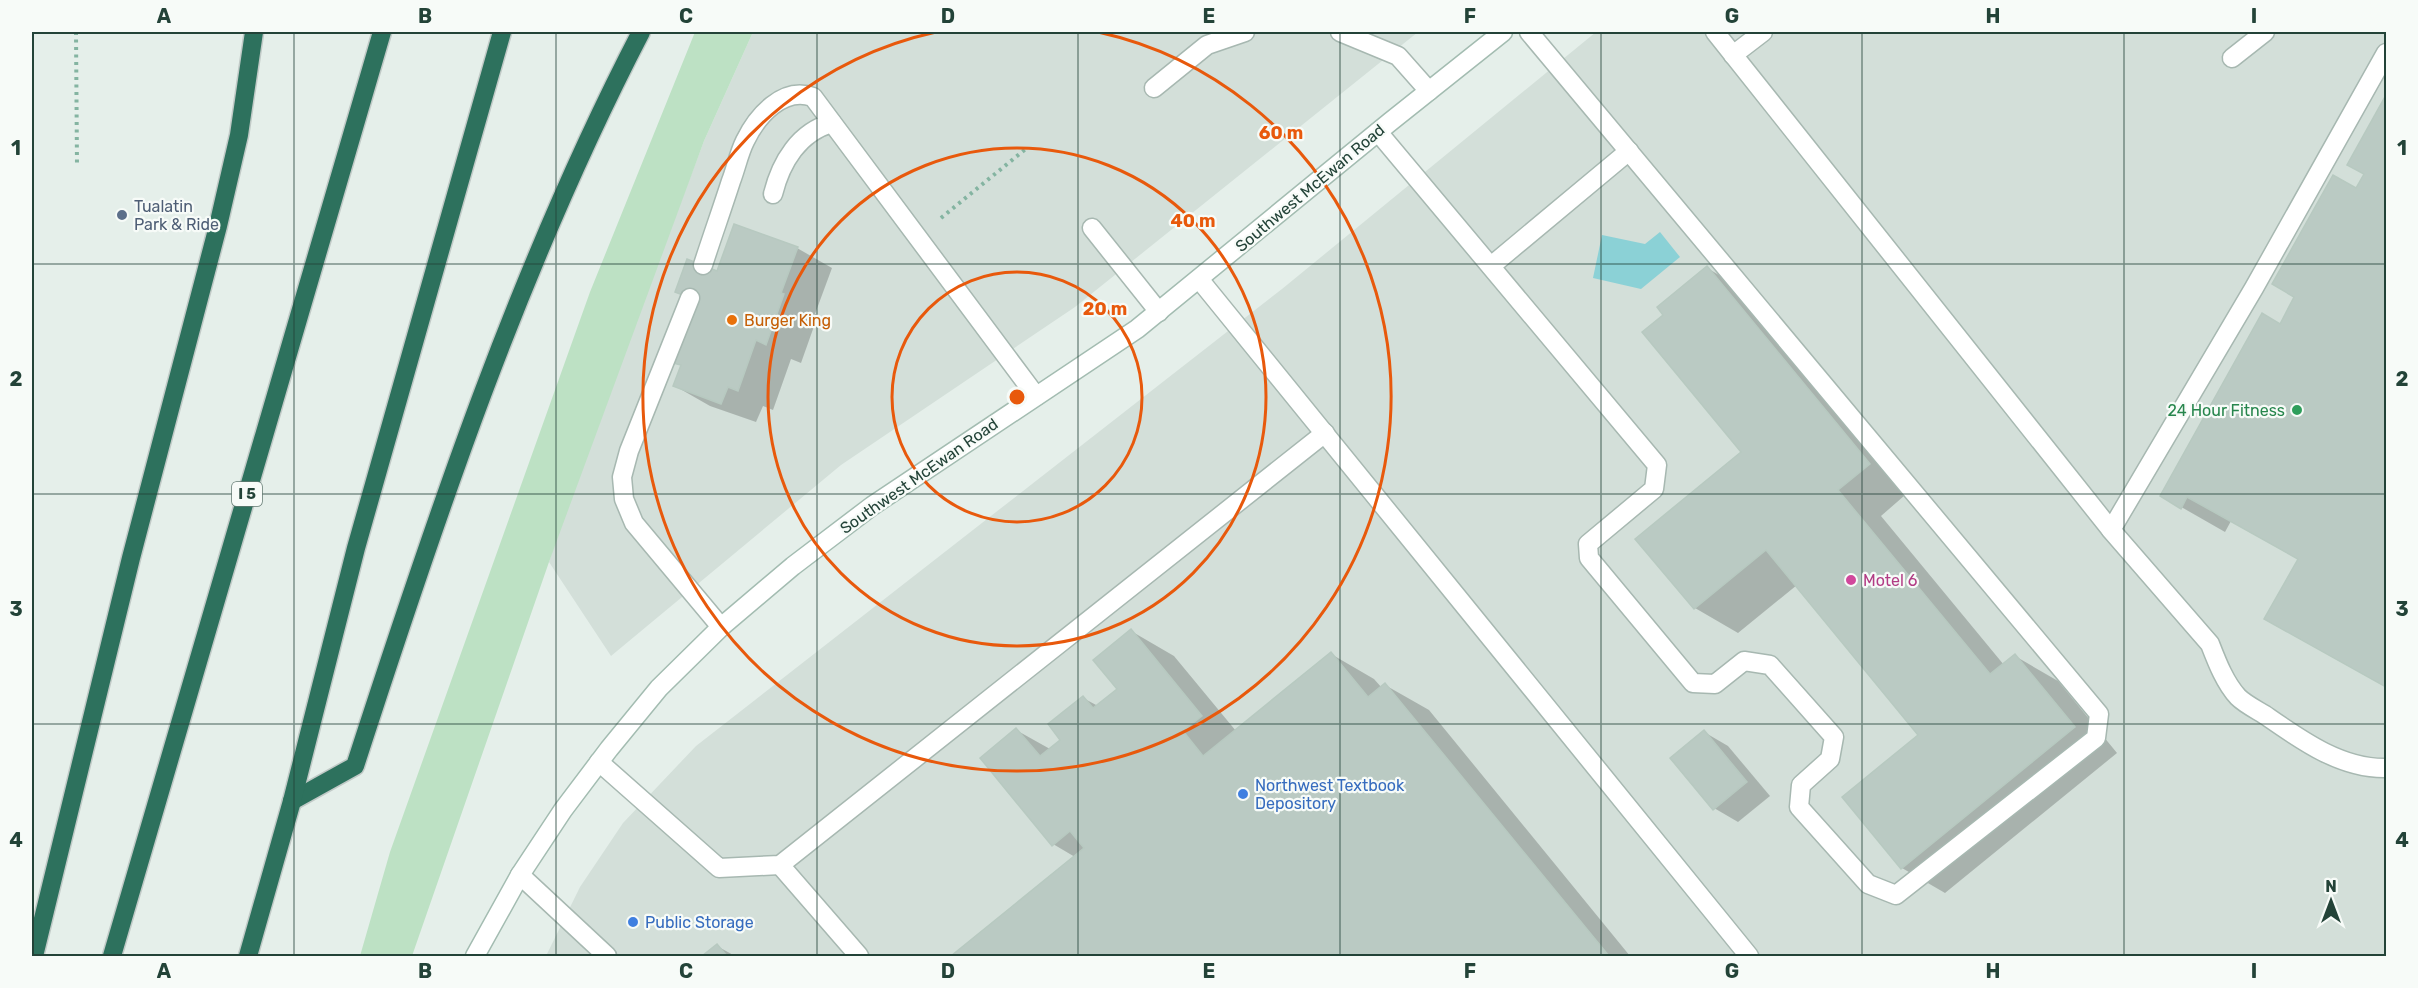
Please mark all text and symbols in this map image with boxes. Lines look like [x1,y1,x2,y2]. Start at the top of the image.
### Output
text: A [157,4,172,28]
text: B [418,4,432,28]
text: C [679,4,693,28]
text: D [941,4,955,28]
text: E [1203,4,1215,28]
text: F [1464,4,1476,28]
text: G [1725,4,1739,28]
text: H [1986,4,2000,28]
text: I [2251,4,2257,28]
street label: Southwest McEwan Road [1232,120,1388,256]
text: 60 m [1259,122,1303,144]
text: 1 [11,136,21,160]
text: 1 [2397,136,2407,160]
place label: Tualatin Park & Ride [134,197,219,234]
marker: Tualatin Park & Ride [115,208,129,222]
text: 40 m [1171,210,1215,232]
text: 20 m [1083,298,1127,320]
place label: Burger King [744,311,831,330]
marker: Burger King [725,313,739,327]
text: 2 [10,367,23,391]
text: 2 [2396,367,2409,391]
centre of rings [1007,387,1027,407]
place label: 24 Hour Fitness [2168,401,2285,420]
marker: 24 Hour Fitness [2290,403,2304,417]
street label: Southwest McEwan Road [836,414,1002,538]
road number: I 5 [232,482,262,506]
place label: Motel 6 [1863,571,1918,590]
marker: Motel 6 [1844,573,1858,587]
text: 3 [9,597,23,621]
text: 3 [2395,597,2409,621]
place label: Northwest Textbook Depository [1255,776,1405,813]
marker: Northwest Textbook Depository [1236,787,1250,801]
text: 4 [9,828,23,852]
text: 4 [2395,828,2409,852]
north arrow [2301,871,2361,931]
text: N [2325,877,2337,896]
place label: Public Storage [645,913,754,932]
marker: Public Storage [626,915,640,929]
text: A [157,959,172,983]
text: B [418,959,432,983]
text: C [679,959,693,983]
text: D [941,959,955,983]
text: E [1203,959,1215,983]
text: F [1464,959,1476,983]
text: G [1725,959,1739,983]
text: H [1986,959,2000,983]
text: I [2251,959,2257,983]

